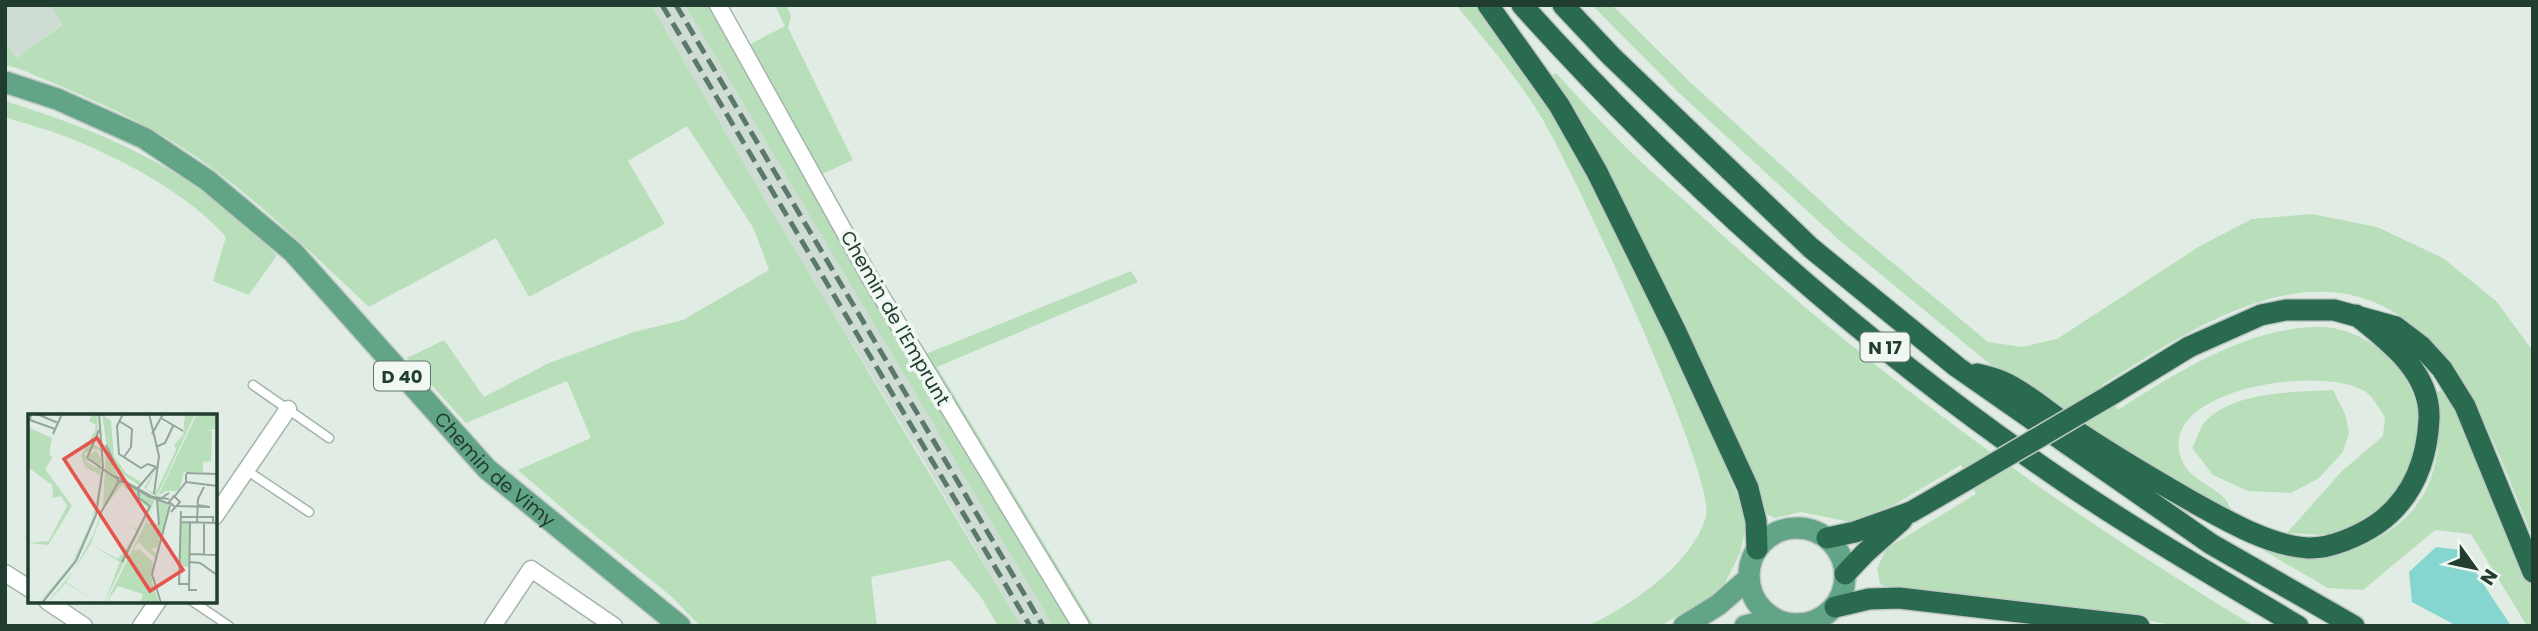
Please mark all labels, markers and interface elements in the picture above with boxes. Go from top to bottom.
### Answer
street label: Chemin de l'Emprunt [834,226,956,411]
road number: N 17 [1860,332,1910,362]
road number: D 40 [374,362,430,390]
street label: Chemin de Vimy [428,406,562,533]
inset map [28,414,217,603]
north arrow [2440,533,2510,603]
text: N [2474,564,2504,590]

